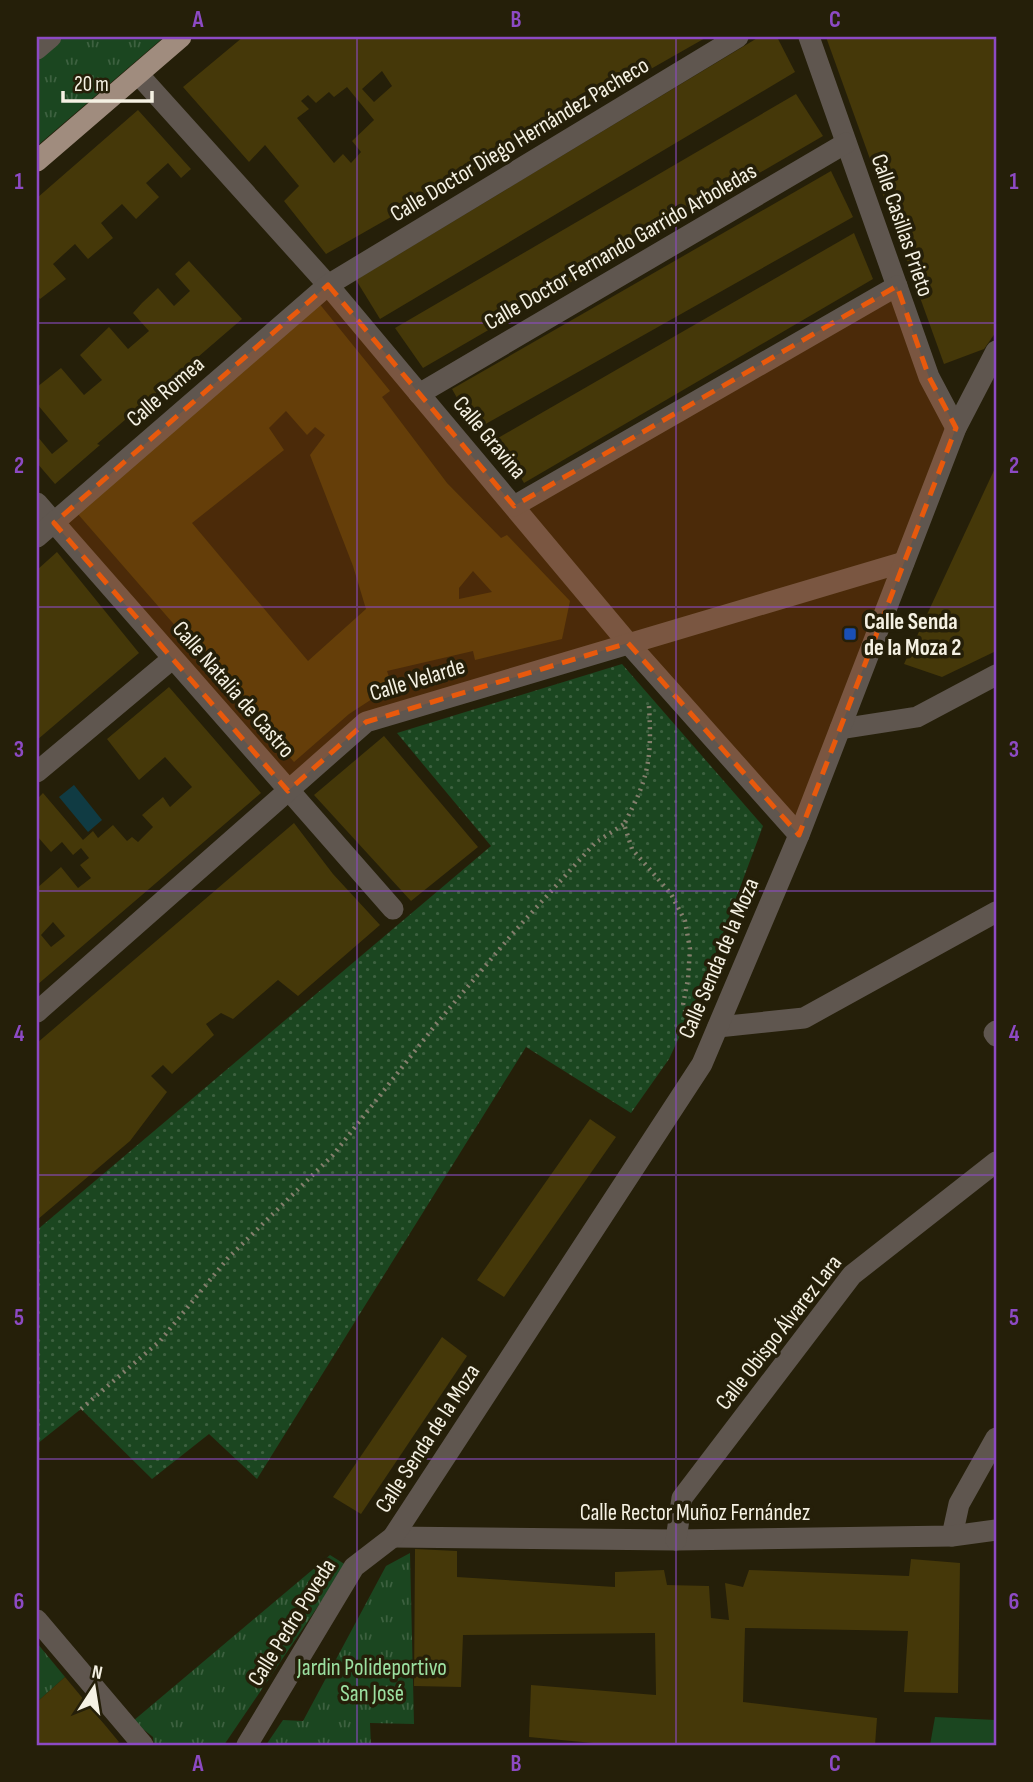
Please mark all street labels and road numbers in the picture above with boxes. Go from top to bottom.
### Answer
street label: Calle Doctor Diego Hernández Pacheco [385,51,654,228]
street label: Calle Casillas Prieto [865,150,939,300]
street label: Calle Doctor Fernando Garrido Arboledas [479,157,762,336]
street label: Calle Romea [121,350,210,433]
street label: Calle Gravina [447,391,532,485]
street label: Calle Natalia de Castro [166,616,300,764]
street label: Calle Velarde [366,652,468,708]
street label: Calle Senda de la Moza [673,874,765,1043]
street label: Calle Obispo Álvarez Lara [710,1250,848,1416]
street label: Calle Senda de la Moza [369,1359,486,1518]
street label: Calle Rector Muñoz Fernández [580,1499,810,1527]
street label: Calle Pedro Poveda [242,1554,342,1691]

